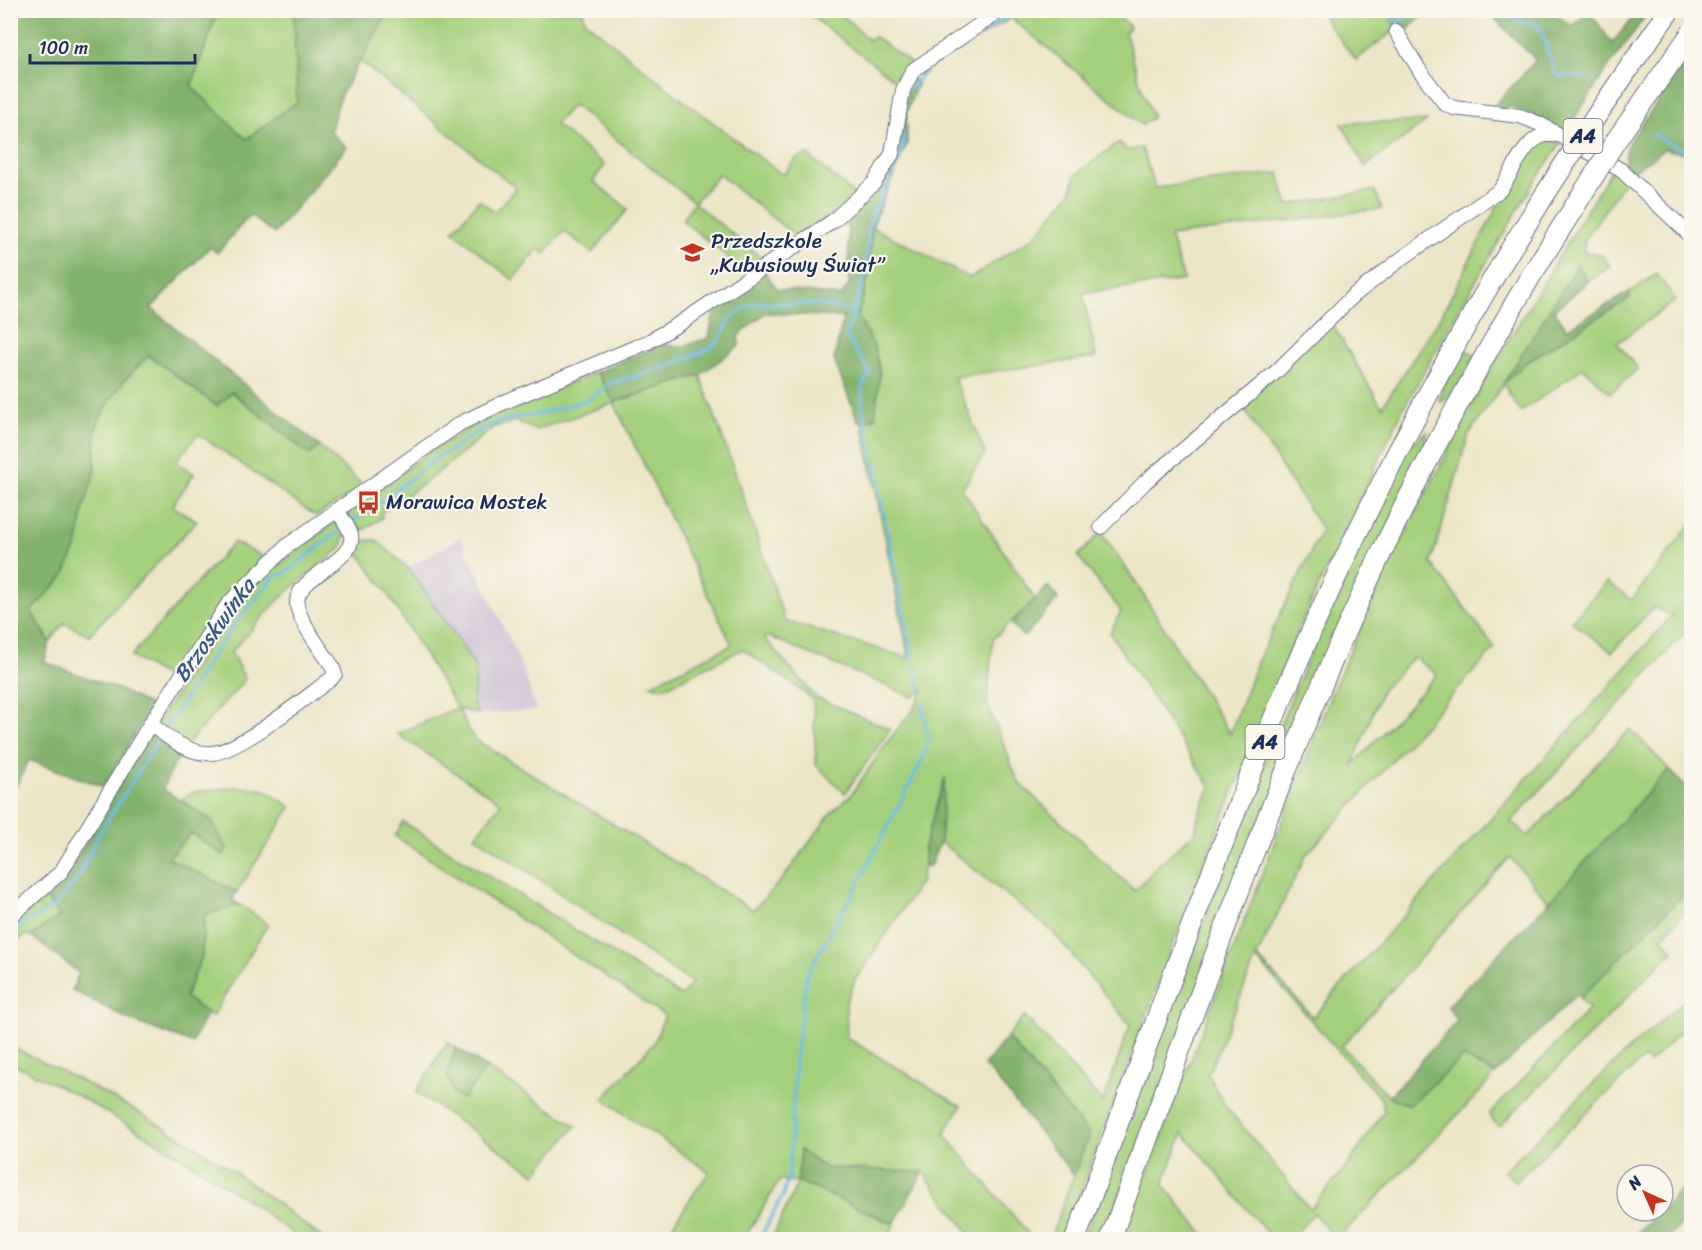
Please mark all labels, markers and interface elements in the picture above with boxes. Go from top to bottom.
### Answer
scale bar [30,27,195,65]
text: 100 m [39,32,88,64]
road number: A4 [1564,119,1602,153]
place label: Przedszkole „Kubusiowy Świat” [710,222,887,284]
school or university icon: Przedszkole „Kubusiowy Świat” [680,240,706,266]
place label: Morawica Mostek [386,483,548,521]
bus stop icon: Morawica Mostek [355,489,381,515]
water label: Brzoskwinka [163,568,267,690]
road number: A4 [1246,725,1284,759]
north arrow [1615,1163,1675,1223]
text: N [1620,1168,1650,1198]

